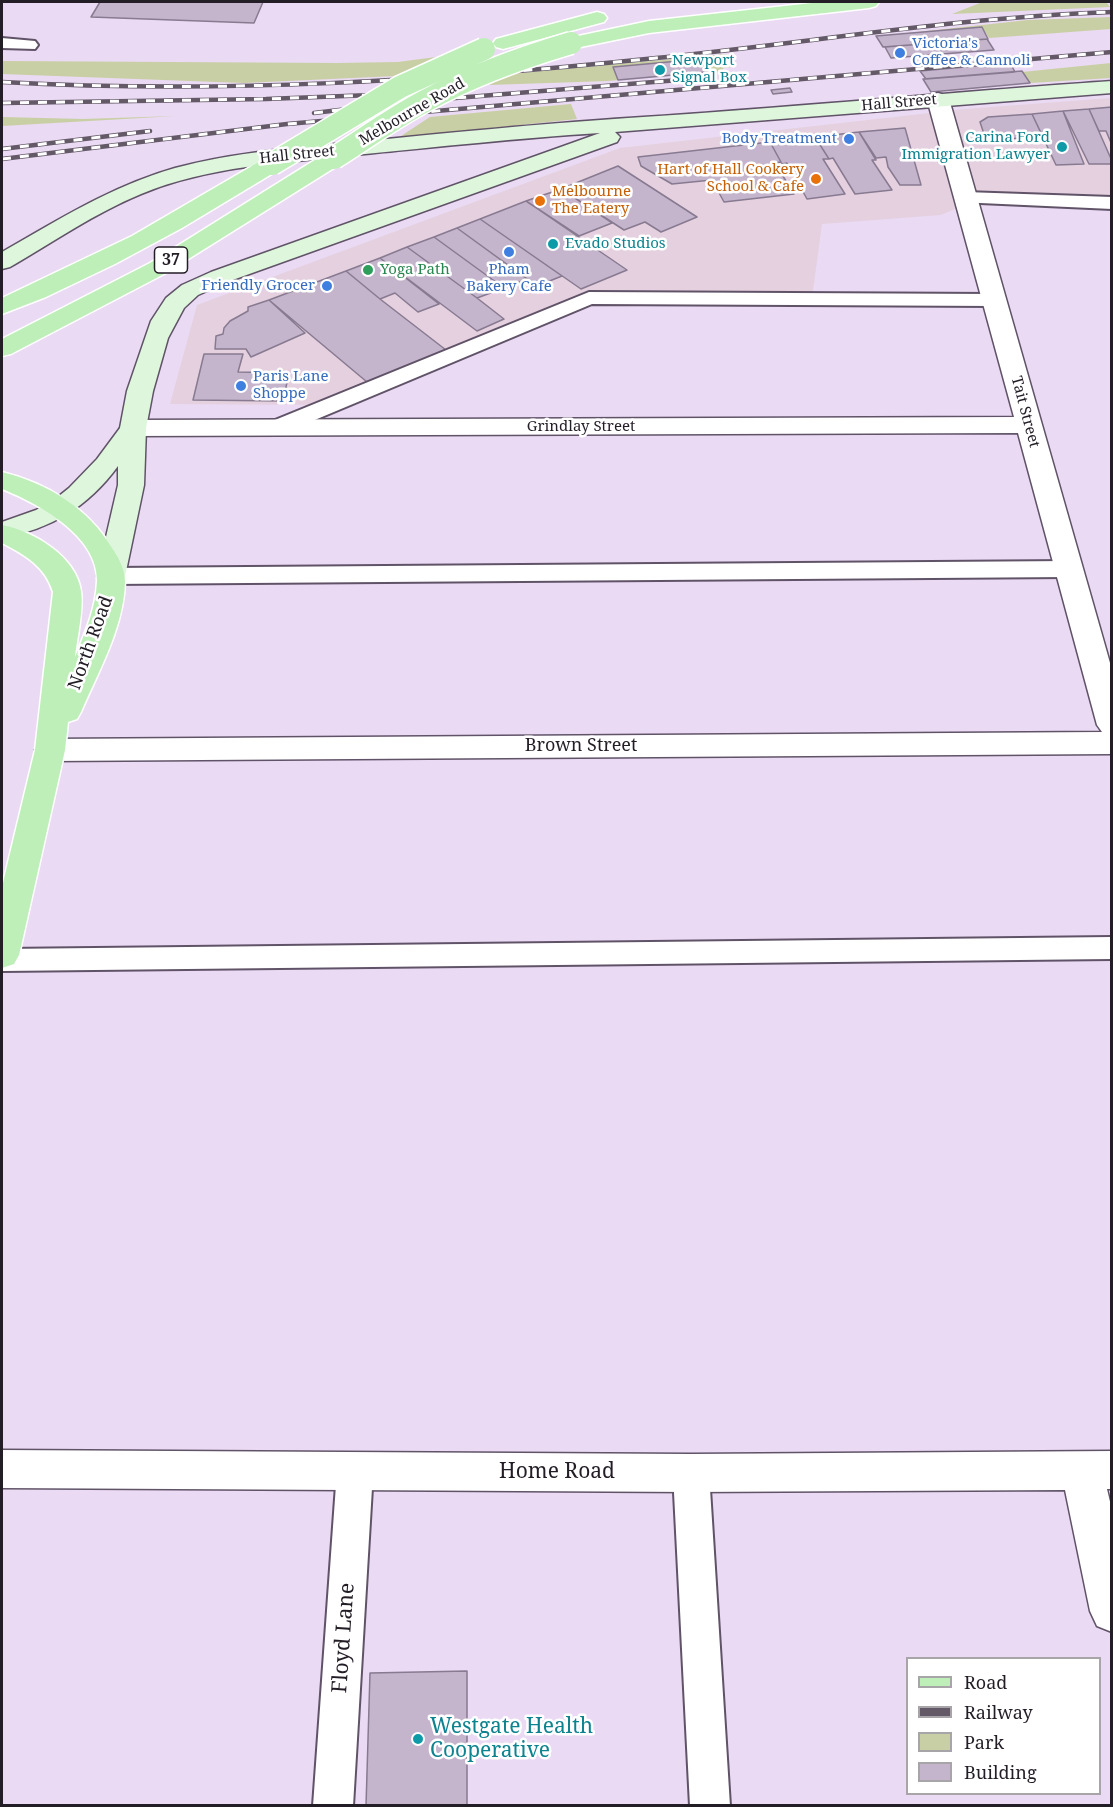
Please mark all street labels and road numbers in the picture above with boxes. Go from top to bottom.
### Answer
street label: Melbourne Road [356,74,468,150]
street label: Hall Street [861,91,937,115]
street label: Hall Street [259,142,335,168]
road number: 37 [154,247,188,273]
street label: Tait Street [1007,374,1043,450]
street label: Grindlay Street [527,418,635,436]
street label: North Road [64,593,118,693]
street label: Brown Street [525,735,637,757]
street label: Home Road [499,1459,615,1485]
street label: Floyd Lane [328,1582,360,1694]

